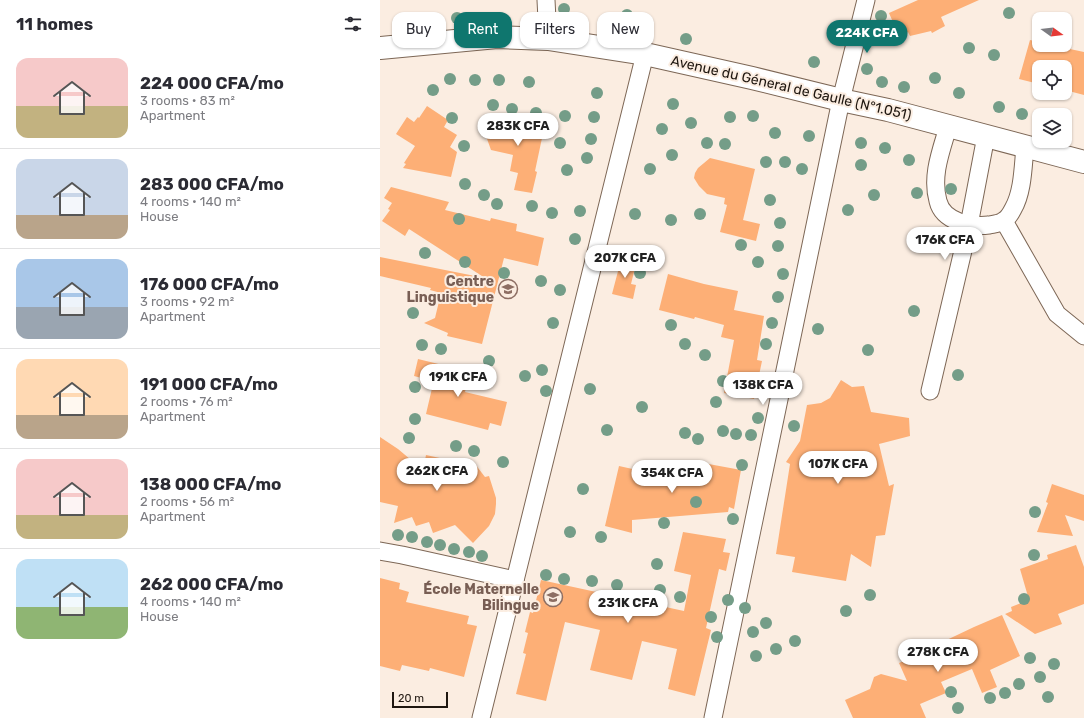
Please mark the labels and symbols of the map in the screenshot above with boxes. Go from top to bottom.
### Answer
north arrow [1032,12,1072,52]
pin: 224K CFA [826,20,908,54]
street label: Avenue du Géneral de Gaulle (N°1.051) [669,52,913,124]
pin: 283K CFA [477,113,559,147]
pin: 176K CFA [904,227,986,261]
pin: 207K CFA [584,245,666,279]
place label: Centre Linguistique [406,273,494,306]
school or university icon: Centre Linguistique [497,278,519,300]
pin: 191K CFA [417,364,499,398]
pin: 138K CFA [722,372,804,406]
pin: 107K CFA [797,451,879,485]
pin: 262K CFA [396,458,478,492]
pin: 354K CFA [631,460,713,494]
place label: École Maternelle Bilingue [423,580,539,614]
school or university icon: École Maternelle Bilingue [542,586,564,608]
pin: 231K CFA [587,590,669,624]
pin: 278K CFA [897,639,979,673]
scale bar [392,690,448,709]

